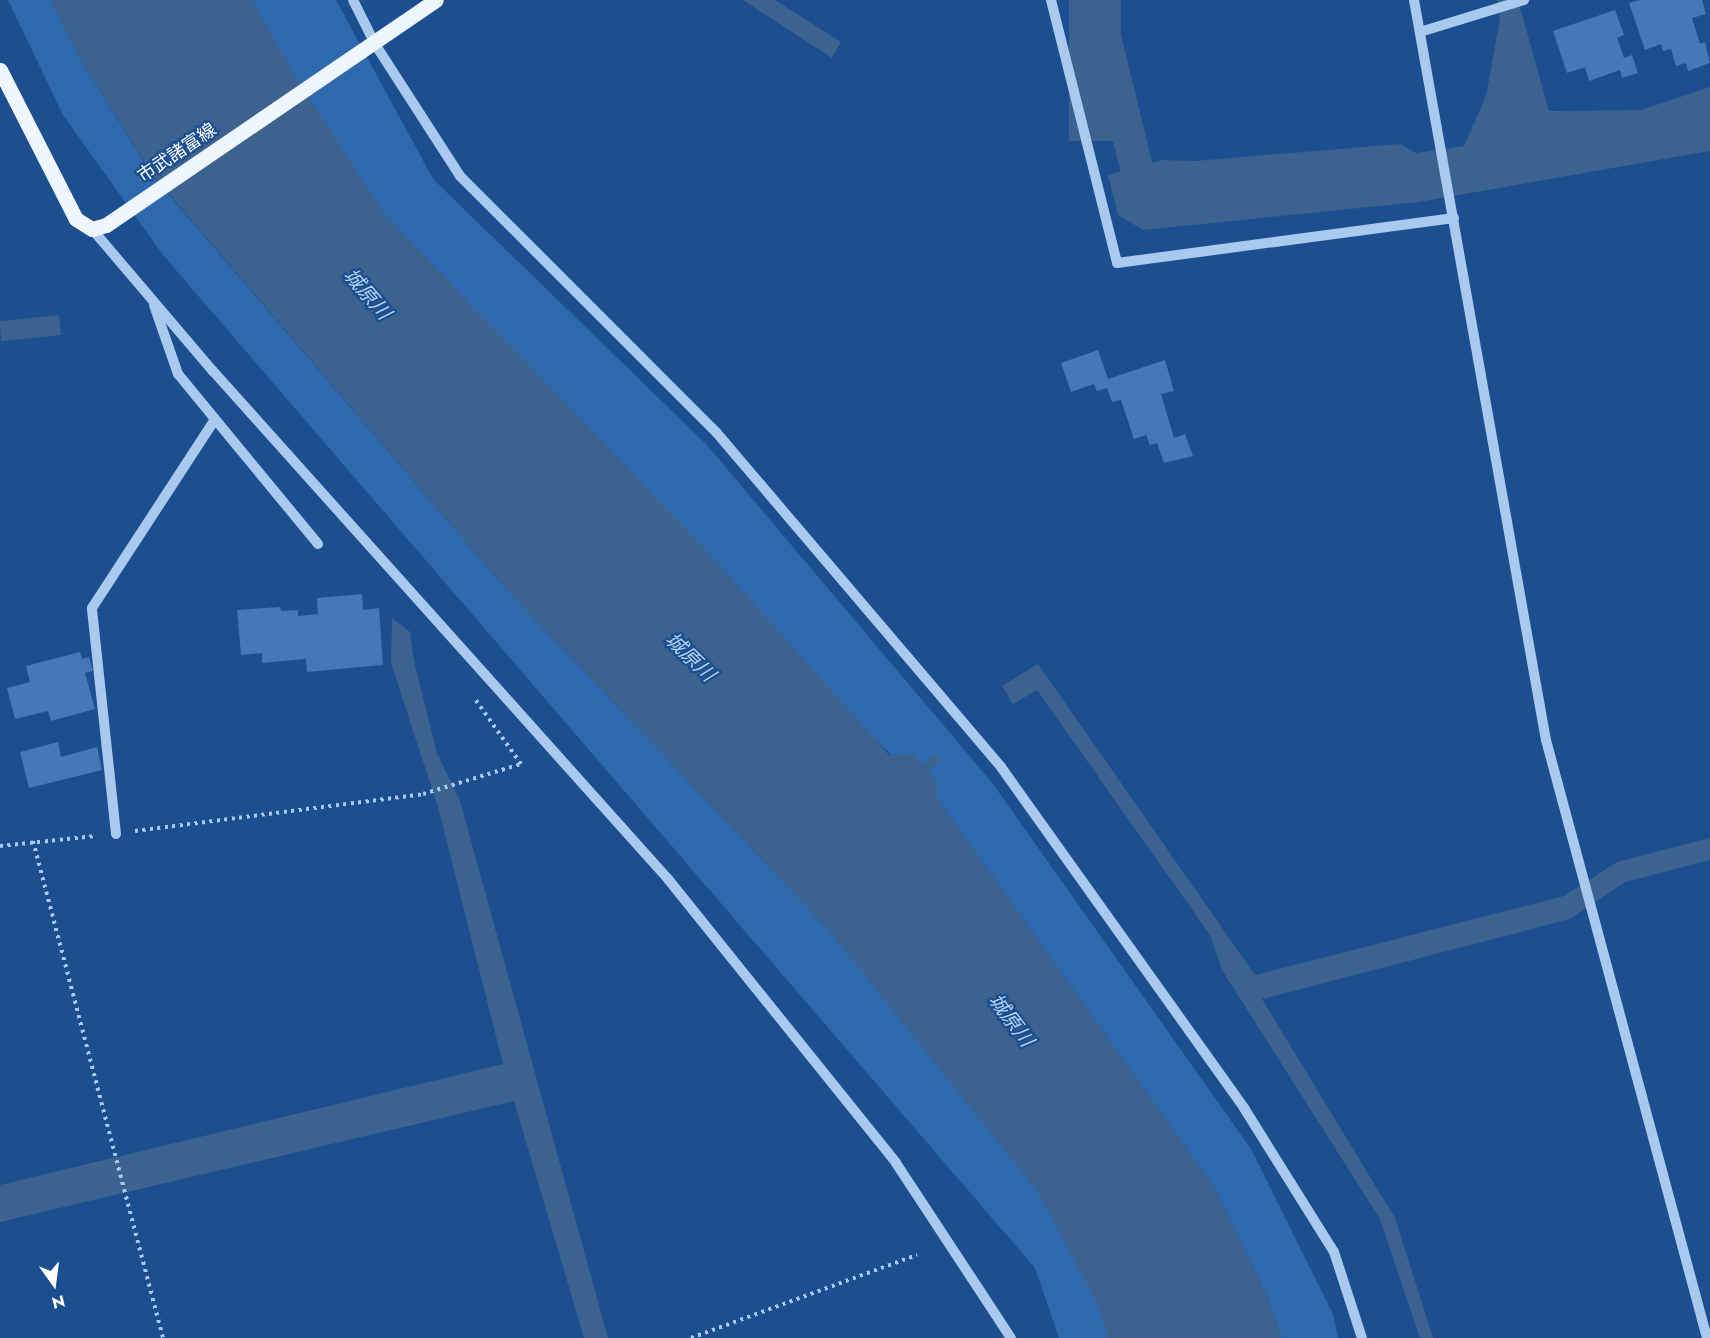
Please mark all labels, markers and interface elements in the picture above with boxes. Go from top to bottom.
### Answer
street label: 市武諸富線 [134,119,220,187]
water label: 城原川 [338,263,396,325]
water label: 城原川 [660,628,720,686]
water label: 城原川 [983,989,1039,1051]
north arrow [24,1254,84,1314]
text: N [50,1289,67,1315]

